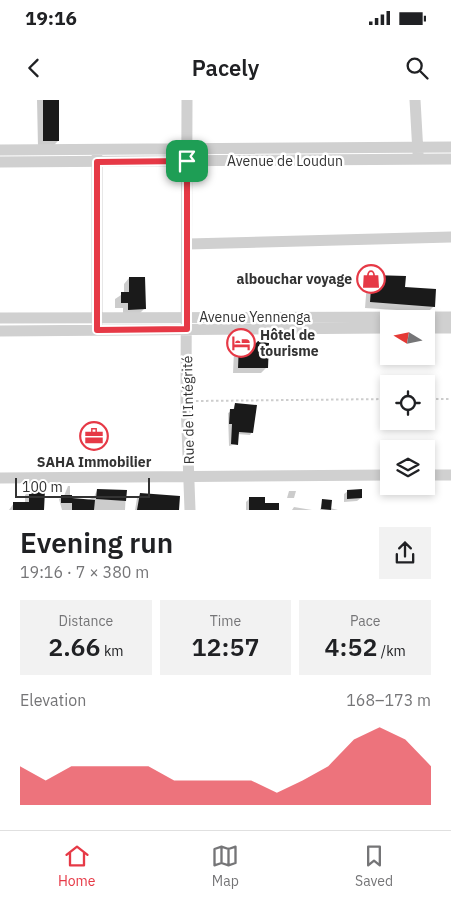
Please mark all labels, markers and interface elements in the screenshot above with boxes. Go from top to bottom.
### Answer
text: 19:16 [25,6,77,30]
text: Pacely [192,53,259,82]
icon: back [20,54,48,82]
icon: search [403,54,431,82]
pin [166,140,208,182]
icon: arrive [173,147,201,175]
street label: Avenue de Loudun [227,152,343,170]
shop icon: albouchar voyage [356,264,386,294]
place label: albouchar voyage [237,270,352,288]
street label: Avenue Yennenga [199,308,311,326]
north arrow [380,310,435,365]
map controls [380,310,435,495]
place label: Hôtel de tourisme [260,326,319,360]
hotel icon: Hôtel de tourisme [226,328,256,358]
street label: Rue de l'Intégrité [178,355,198,465]
button: locate [380,375,435,430]
office icon: SAHA Immobilier [79,421,109,451]
button: layers [380,440,435,495]
place label: SAHA Immobilier [37,453,152,471]
scale bar [15,475,150,498]
text: 100 m [22,478,63,496]
text: Evening run [20,524,173,561]
button: share [379,527,431,579]
text: 19:16 · 7 × 380 m [20,562,149,582]
text: Distance [59,612,113,630]
text: Time [210,612,241,630]
text: Pace [350,612,380,630]
text: 2.66 [48,630,101,663]
text: 12:57 [192,630,259,663]
text: 4:52 [325,630,378,663]
text: km [101,642,124,660]
text: /km [378,642,406,660]
text: Elevation [20,690,86,710]
text: 168–173 m [346,690,431,710]
tab: Home [58,842,96,890]
tab: Map [211,842,239,890]
tab: Saved [355,842,393,890]

